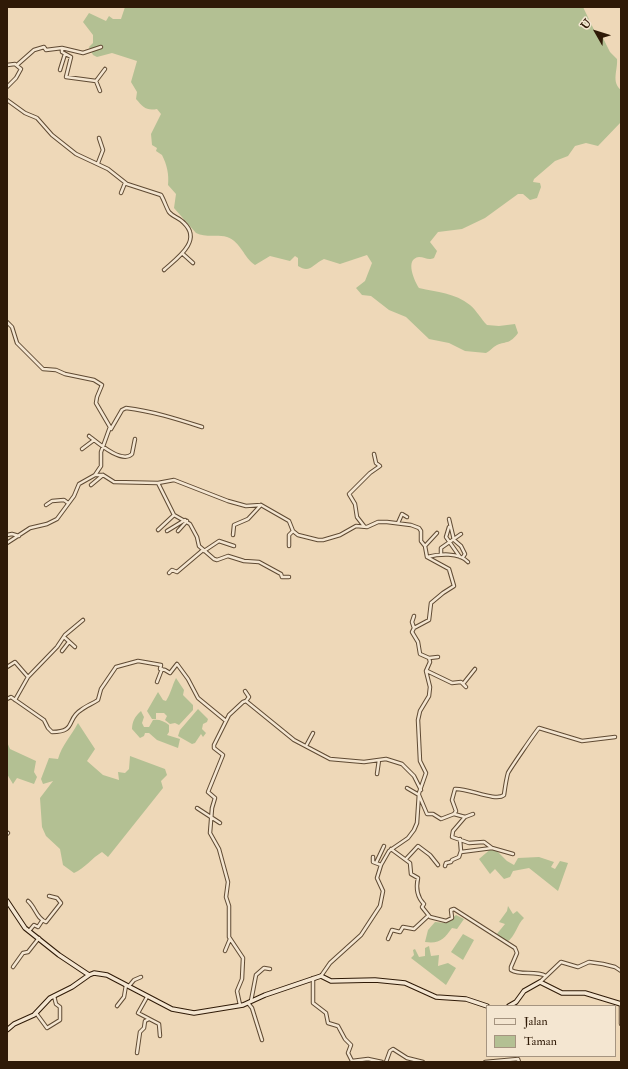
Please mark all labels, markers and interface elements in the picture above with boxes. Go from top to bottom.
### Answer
north arrow [576,12,616,52]
text: U [578,16,594,32]
legend [486,1005,616,1057]
text: Jalan [524,1014,548,1029]
text: Taman [524,1034,557,1049]

